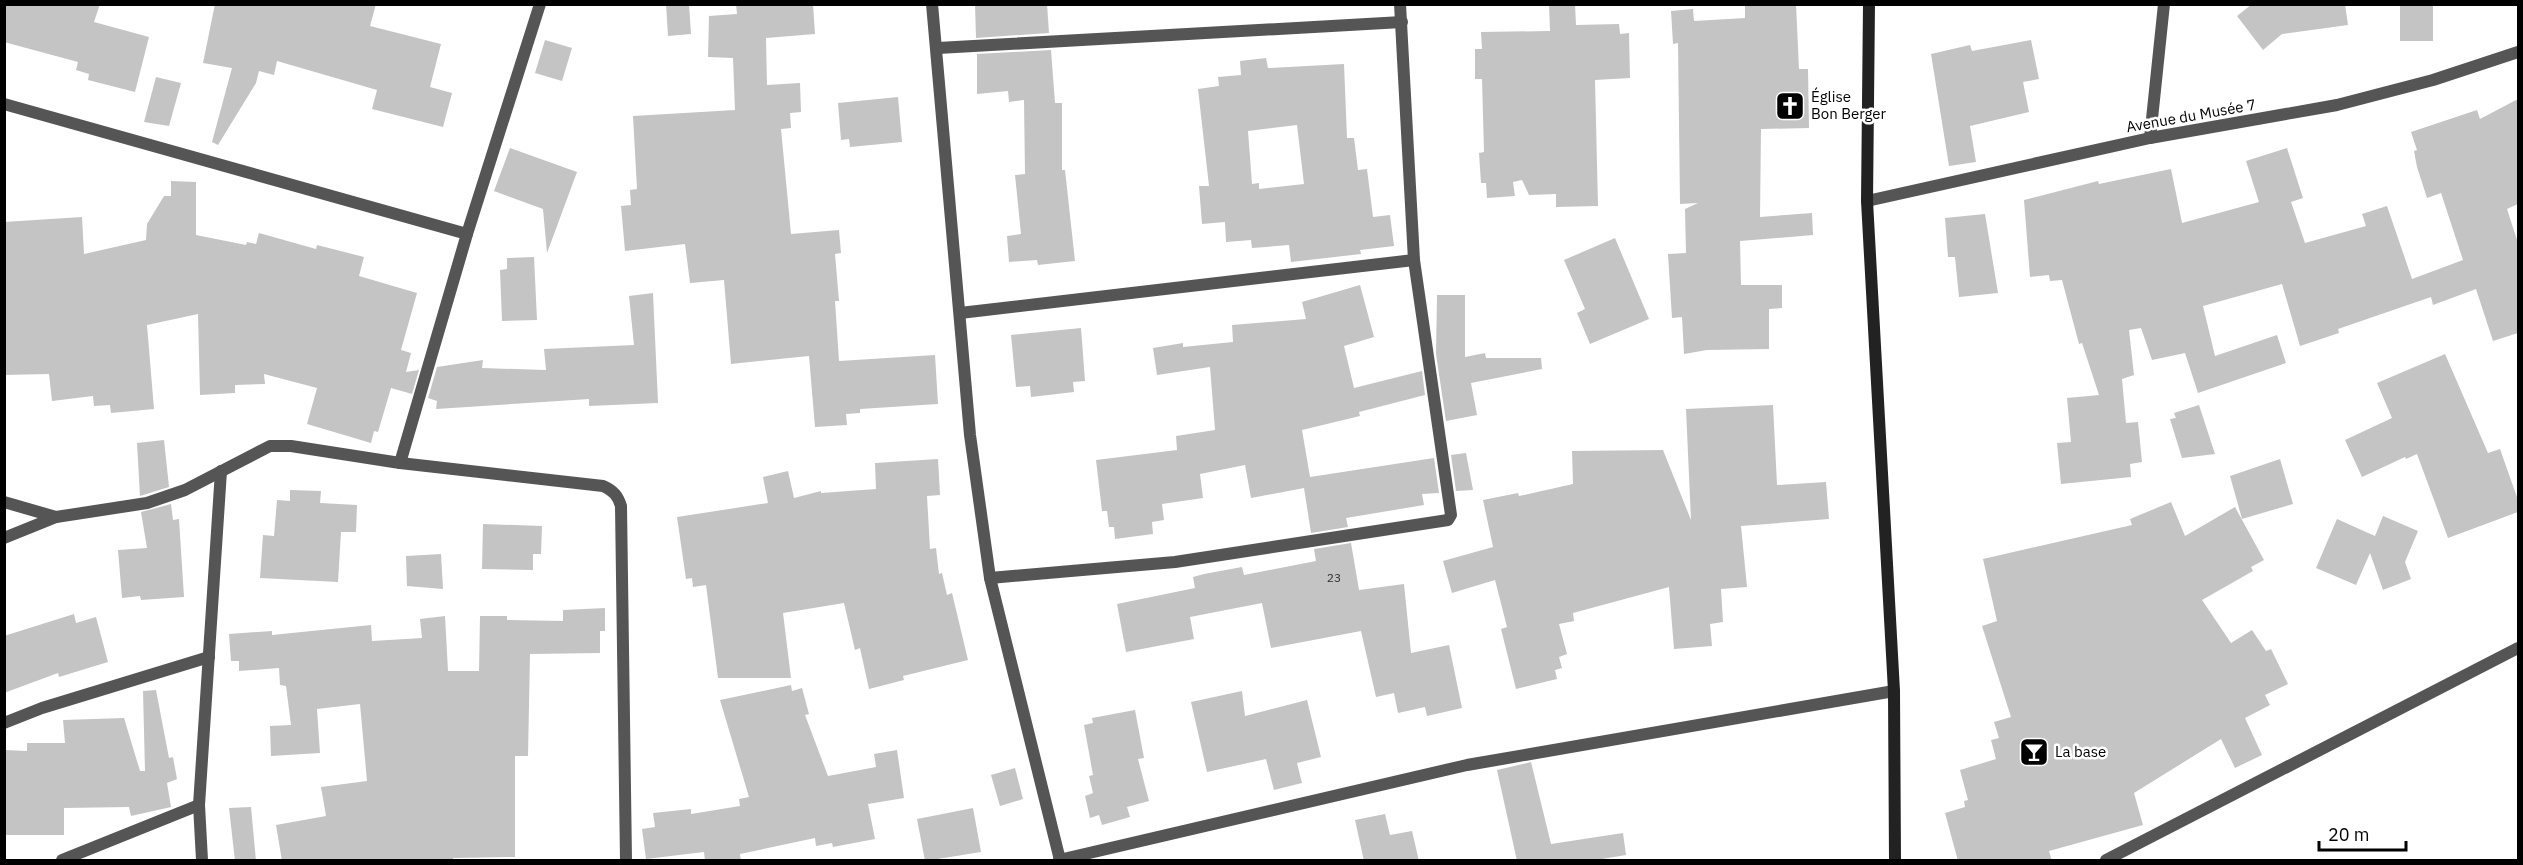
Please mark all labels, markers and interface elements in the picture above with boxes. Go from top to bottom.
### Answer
place label: Église Bon Berger [1811,87,1887,123]
church icon: Église Bon Berger [1774,90,1806,122]
street label: Avenue du Musée 7 [2125,95,2257,136]
house number: 23 [1327,570,1341,585]
bar icon: La base [2018,736,2050,768]
place label: La base [2055,742,2106,761]
scale bar [2319,814,2406,852]
text: 20 m [2328,823,2370,846]

